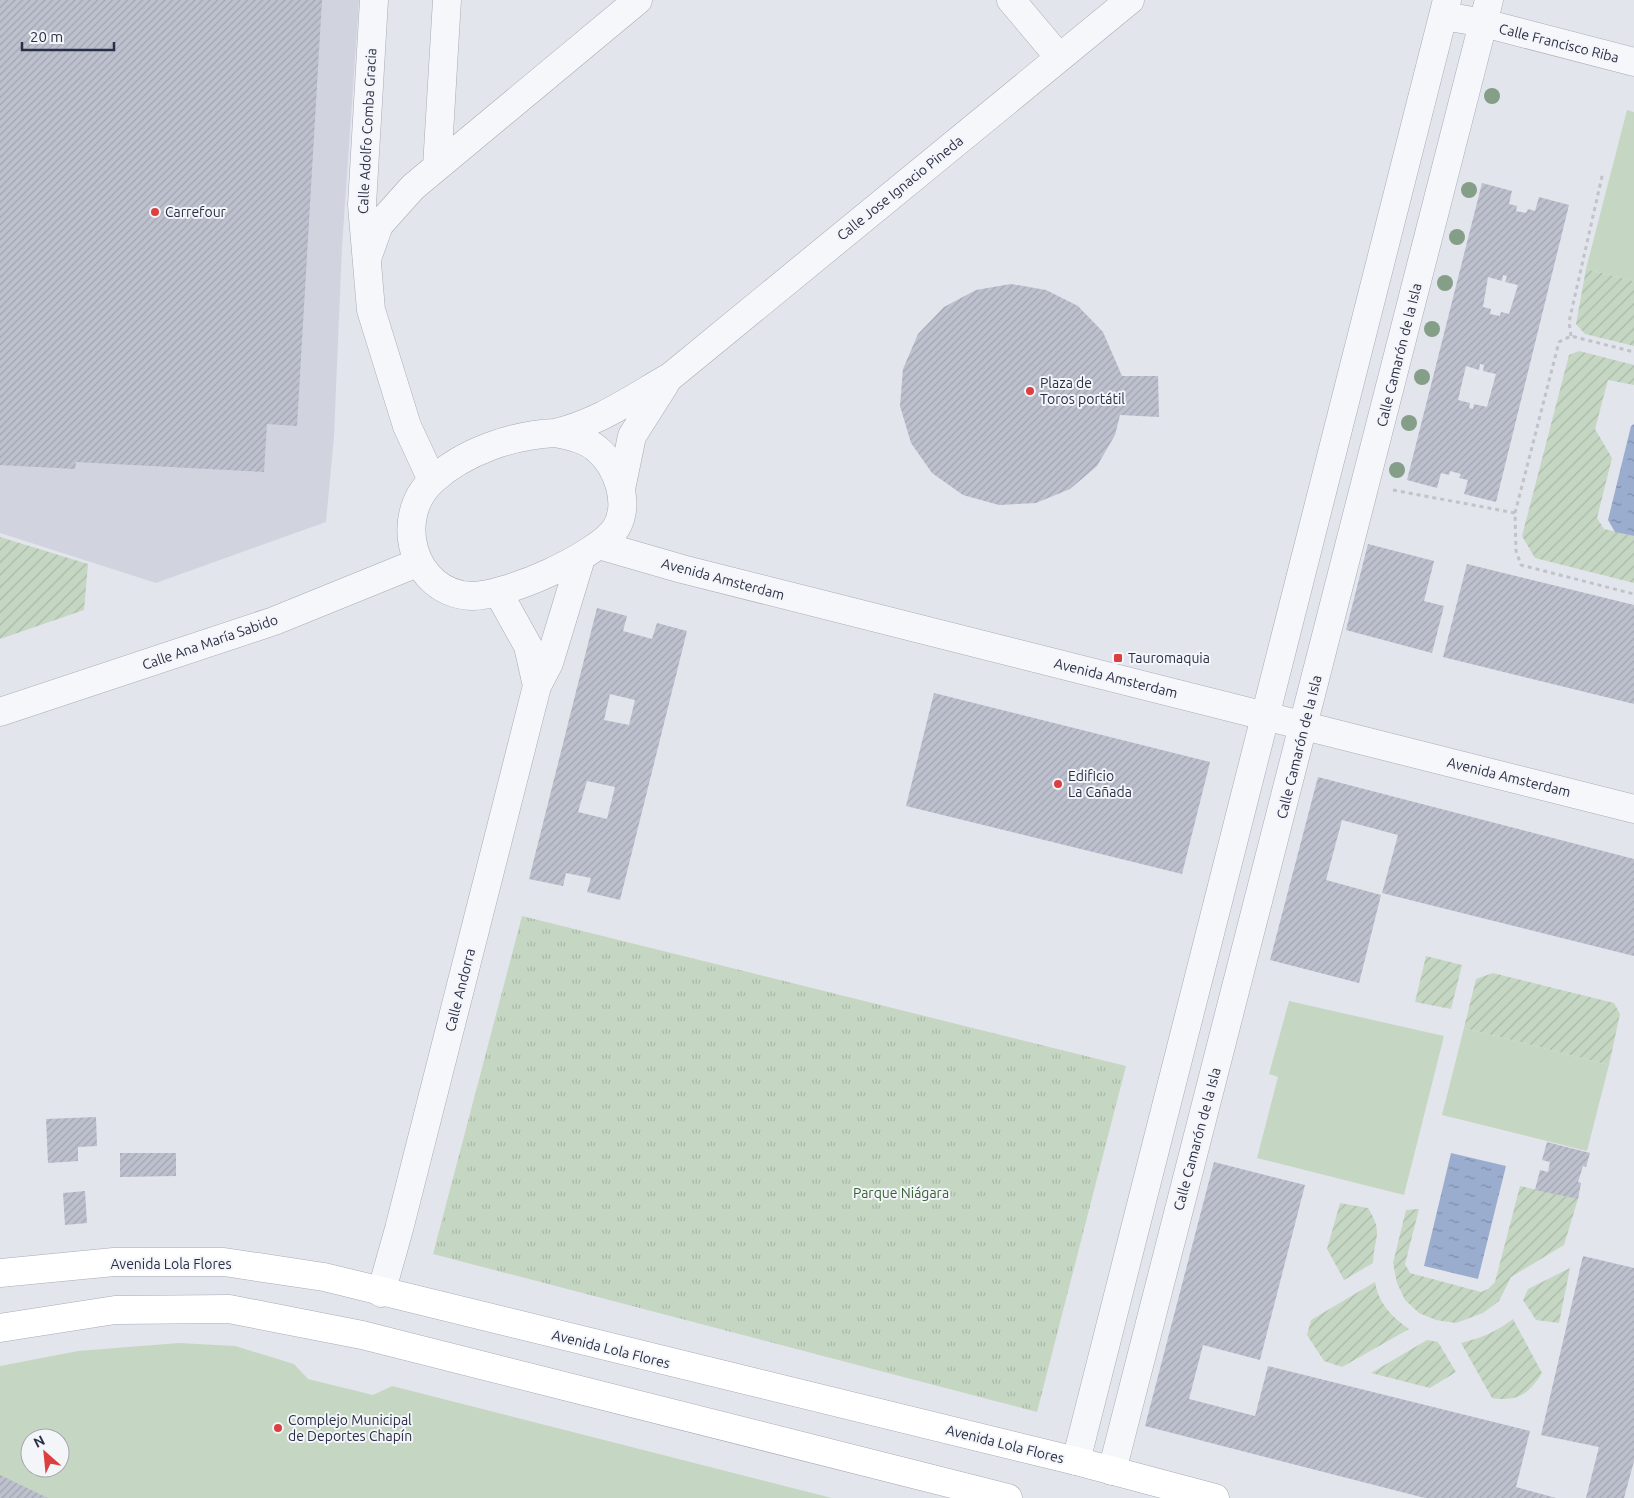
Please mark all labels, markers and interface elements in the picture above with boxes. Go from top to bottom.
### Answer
scale bar [22,20,115,52]
street label: Calle Francisco Riba [1497,20,1621,66]
text: 20 m [30,28,63,45]
street label: Calle Adolfo Comba Gracia [355,48,379,214]
street label: Calle Jose Ignacio Pineda [834,132,966,244]
place label: Carrefour [165,204,227,220]
marker: Carrefour [149,206,161,218]
street label: Calle Camarón de la Isla [1373,281,1425,429]
place label: Plaza de Toros portátil [1040,375,1125,407]
marker: Plaza de Toros portátil [1024,385,1036,397]
street label: Avenida Amsterdam [660,555,786,603]
street label: Calle Ana María Sabido [140,611,280,673]
place label: Tauromaquia [1128,650,1210,666]
marker: Tauromaquia [1112,652,1124,664]
street label: Avenida Amsterdam [1053,655,1179,701]
street label: Calle Camarón de la Isla [1273,673,1325,821]
street label: Avenida Amsterdam [1446,754,1572,800]
place label: Edificio La Cañada [1068,768,1132,800]
marker: Edificio La Cañada [1052,778,1064,790]
street label: Calle Andorra [442,947,478,1033]
street label: Calle Camarón de la Isla [1170,1066,1224,1212]
park label: Parque Niágara [853,1185,949,1201]
street label: Avenida Lola Flores [110,1256,232,1272]
street label: Avenida Lola Flores [550,1327,672,1371]
place label: Complejo Municipal de Deportes Chapín [288,1412,412,1444]
marker: Complejo Municipal de Deportes Chapín [272,1422,284,1434]
street label: Avenida Lola Flores [944,1422,1066,1466]
north arrow [20,1428,70,1478]
text: N [31,1432,47,1451]

